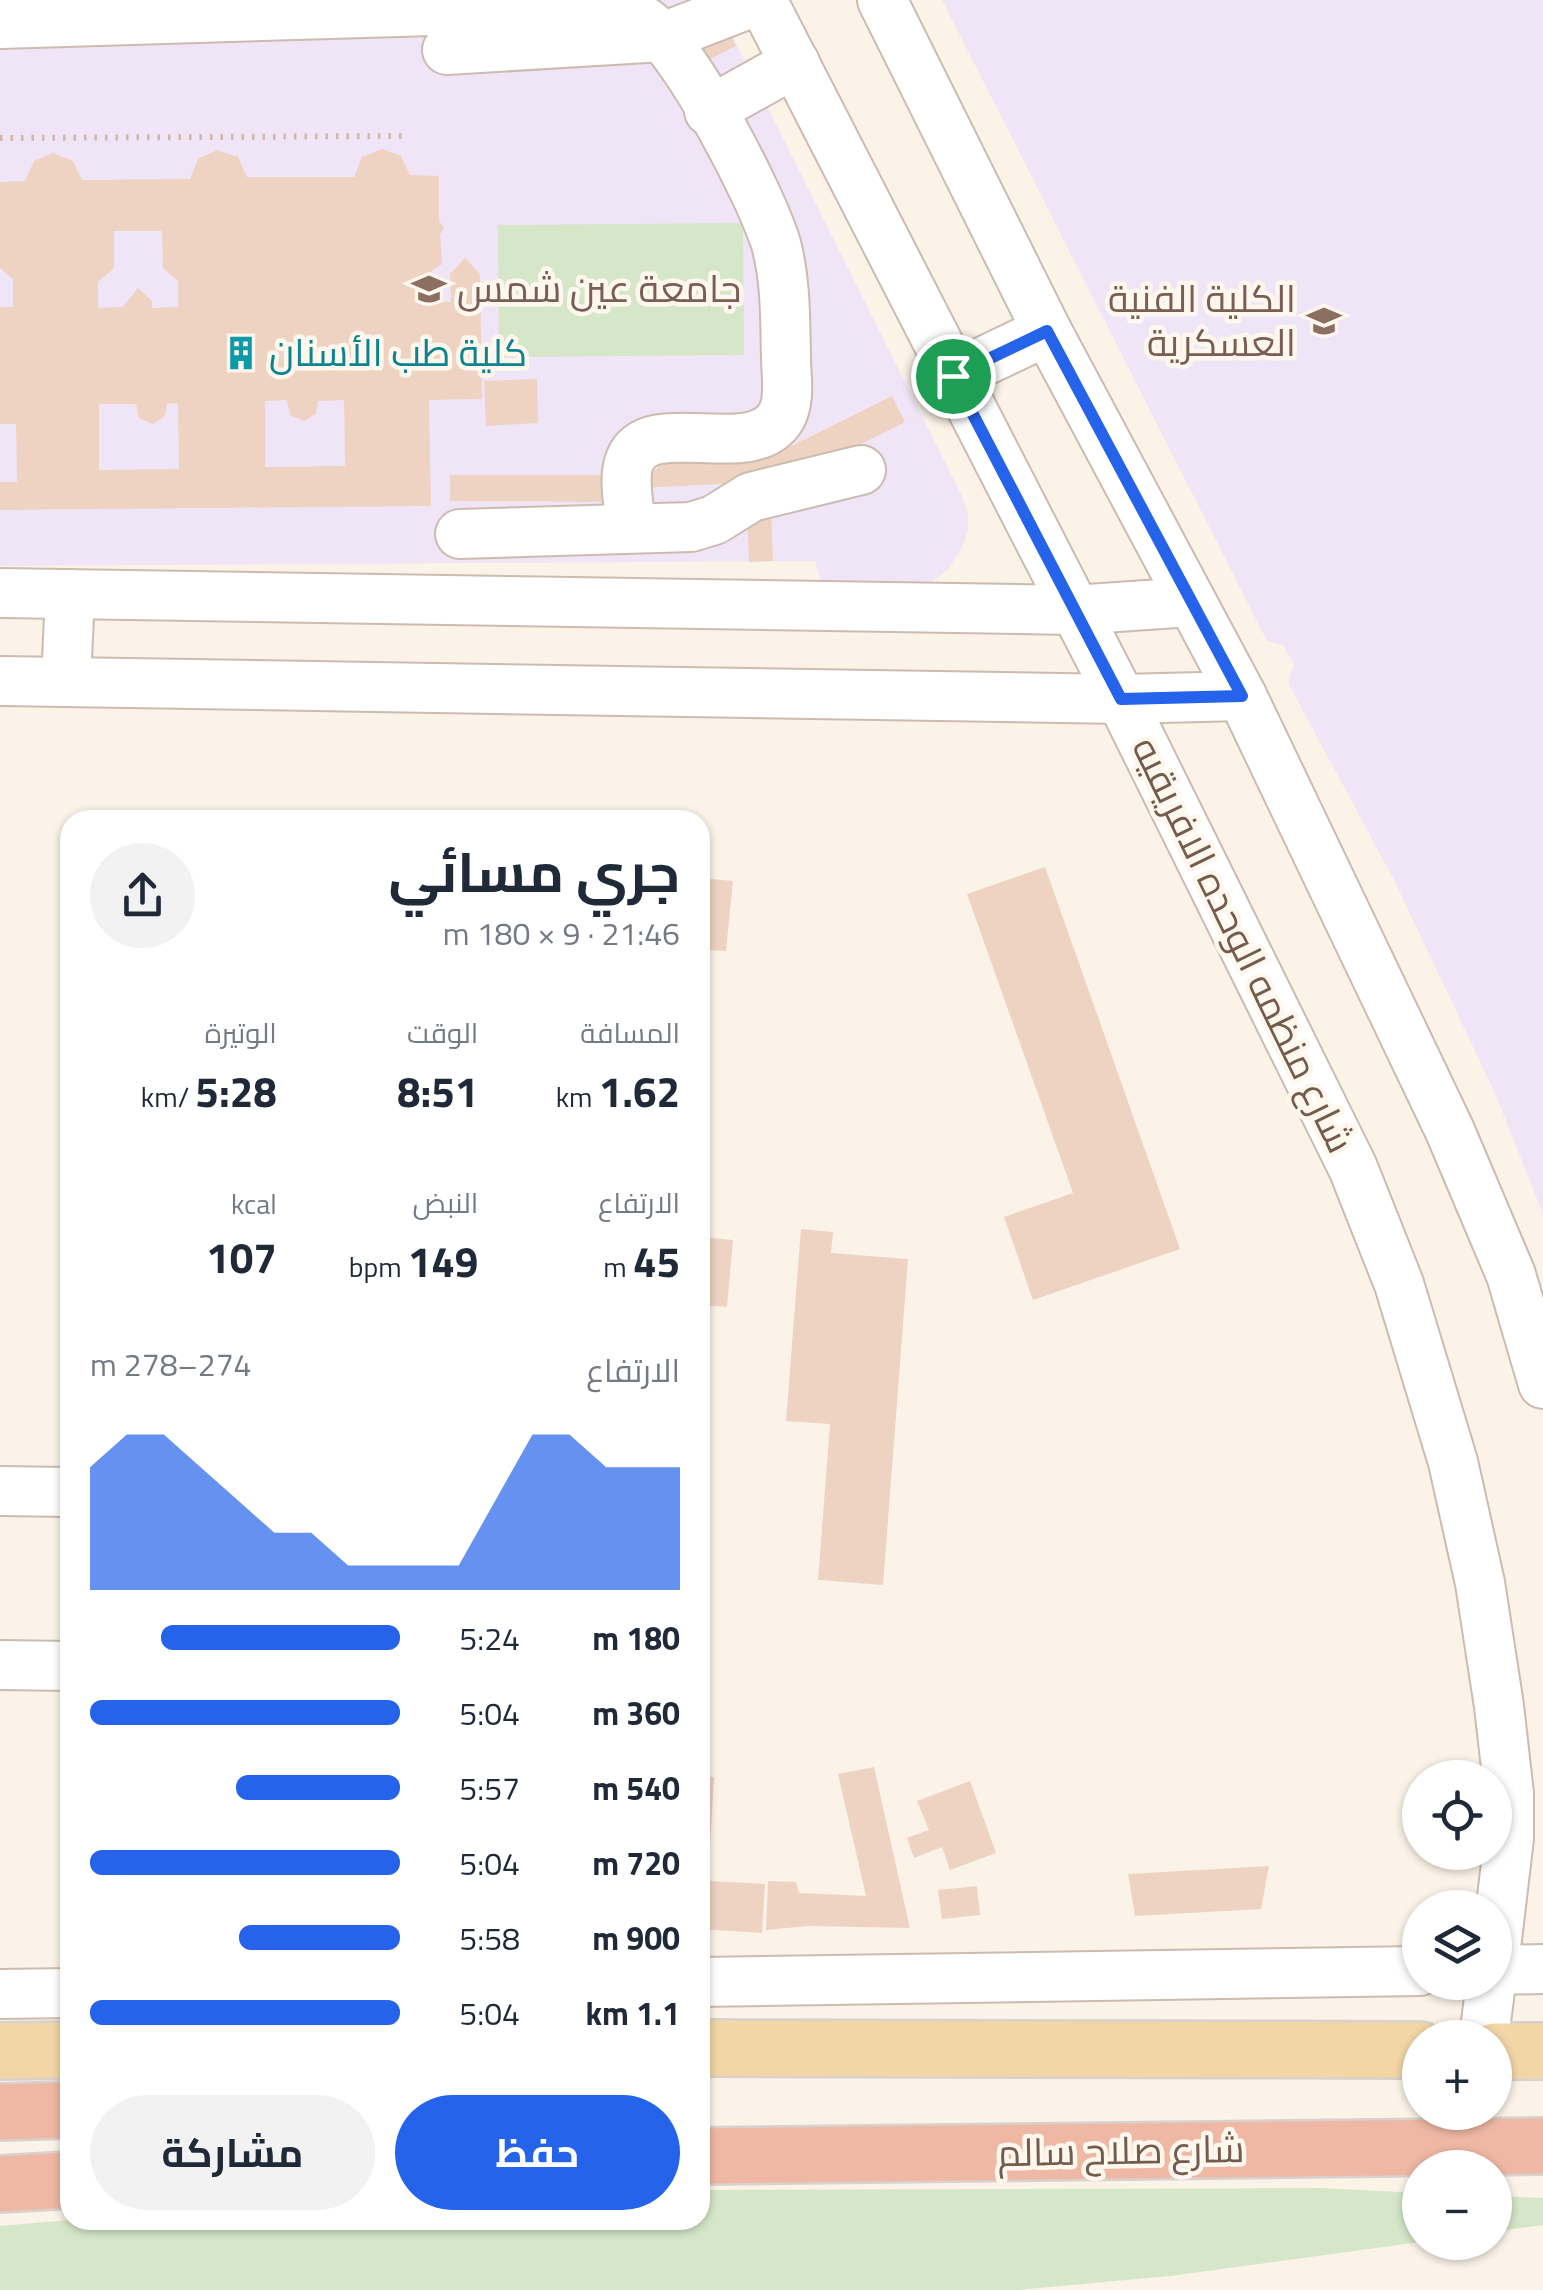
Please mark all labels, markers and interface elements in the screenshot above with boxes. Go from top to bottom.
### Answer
place label: جامعة عين شمس [457,259,741,317]
place label: الكلية الفنية العسكرية [1108,269,1296,371]
school or university icon: جامعة عين شمس [410,270,448,308]
school or university icon: الكلية الفنية العسكرية [1305,302,1343,340]
place label: كلية طب الأسنان [269,323,527,381]
building icon: كلية طب الأسنان [222,334,260,372]
pin [911,334,996,419]
icon: arrive [926,349,981,404]
street label: شارع منظمه الوحده الافريقيه [1118,727,1370,1162]
text: جري مسائي [389,830,680,913]
button: share [90,843,195,948]
text: 21:46 · 9 × 180 m [443,909,680,957]
text: الوتيرة [205,1011,277,1054]
text: الوقت [407,1011,478,1054]
text: المسافة [580,1011,680,1054]
text: 5:28 [195,1059,277,1123]
text: 8:51 [397,1059,478,1123]
text: 1.62 [599,1059,680,1123]
text: /km [141,1075,195,1118]
text: km [556,1075,599,1118]
text: النبض [412,1181,478,1224]
text: الارتفاع [598,1181,680,1224]
text: kcal [231,1182,277,1225]
text: 107 [206,1225,277,1289]
text: 149 [408,1229,478,1293]
text: 45 [633,1229,680,1293]
text: bpm [349,1245,408,1288]
text: m [603,1245,633,1288]
text: 274–278 m [90,1340,252,1388]
text: الارتفاع [586,1346,680,1394]
text: 5:24 [459,1614,520,1662]
text: 180 m [592,1614,680,1662]
text: 5:04 [459,1689,520,1737]
text: 360 m [592,1689,680,1737]
map controls [1402,1760,1512,2260]
button: locate [1402,1760,1512,1870]
text: 5:57 [459,1764,520,1812]
text: 540 m [592,1764,680,1812]
text: 5:04 [459,1839,520,1887]
text: 720 m [592,1839,680,1887]
button: layers [1402,1890,1512,2000]
text: 5:58 [459,1914,520,1962]
text: 900 m [592,1914,680,1962]
text: 5:04 [459,1989,520,2037]
text: 1.1 km [586,1989,680,2037]
button: + [1402,2020,1512,2130]
button: مشاركة [90,2095,375,2210]
button: حفظ [395,2095,680,2210]
street label: شارع صلاح سالم [997,2119,1245,2181]
button: − [1402,2150,1512,2260]

